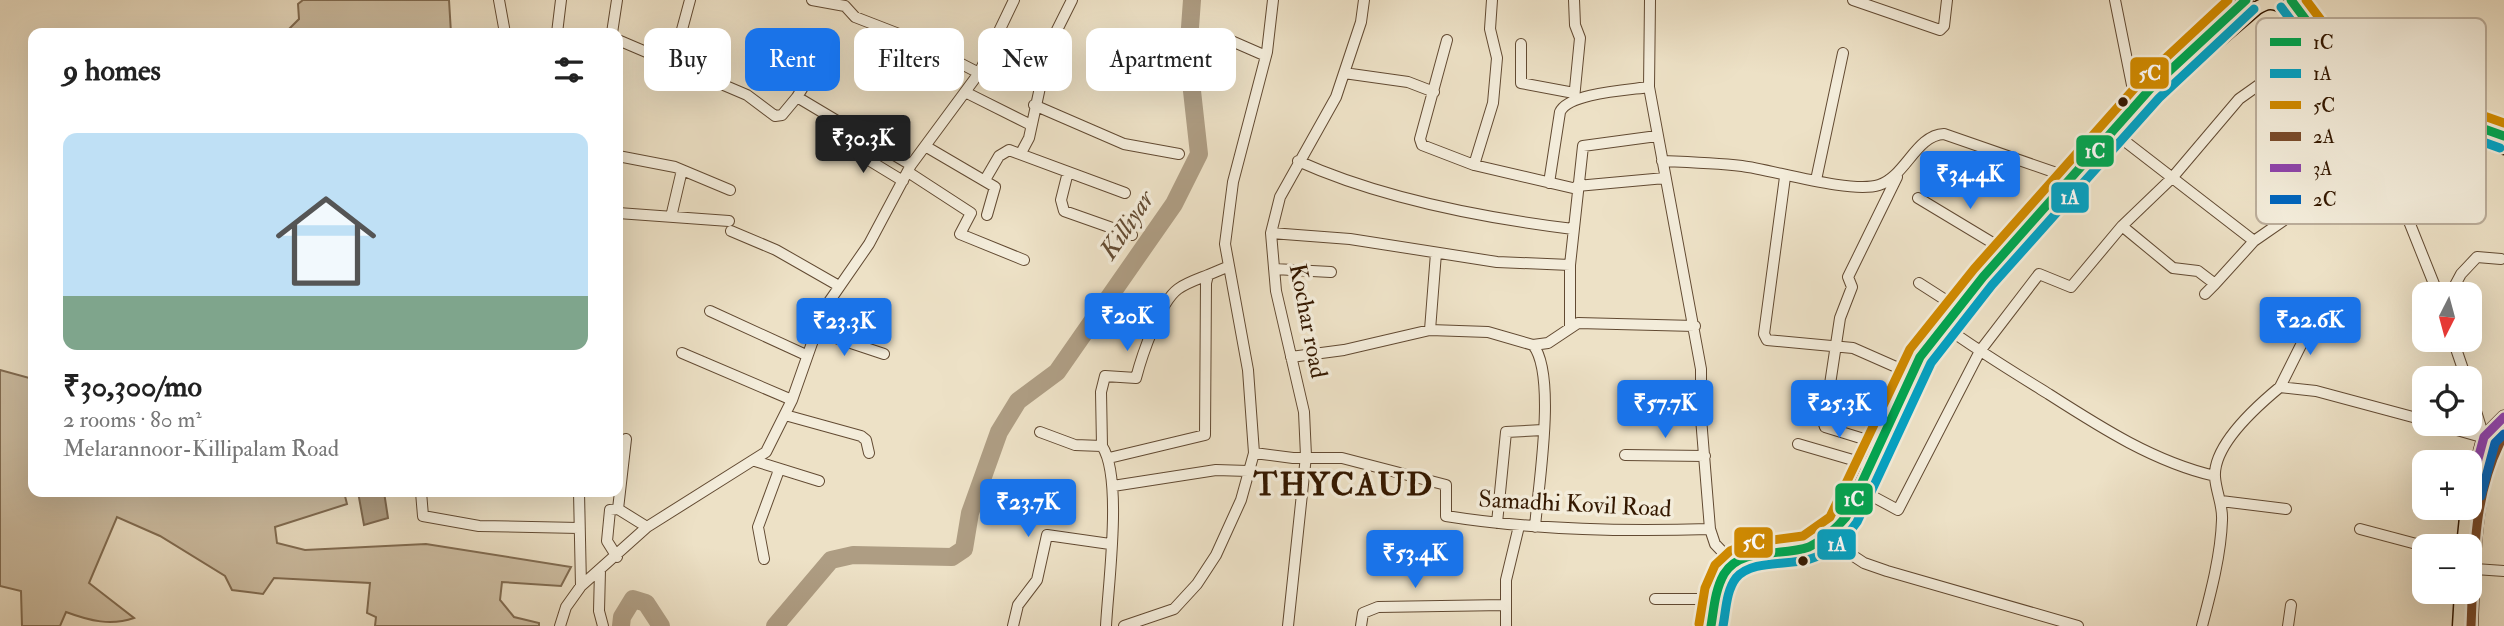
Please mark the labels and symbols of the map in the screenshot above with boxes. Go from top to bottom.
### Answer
legend [2256,18,2486,224]
text: 1C [2313,31,2334,55]
line badge: 5C [2129,56,2170,90]
text: 5C [2139,62,2161,86]
text: 1A [2313,62,2332,86]
text: 5C [2313,94,2335,118]
unlabelled marker [2116,95,2130,109]
pin: ₹30.3K [806,116,920,175]
text: 2A [2313,125,2335,149]
line badge: 1C [2075,134,2115,168]
text: 1C [2085,140,2105,164]
pin: ₹34.4K [1913,152,2027,211]
text: 3A [2313,157,2332,181]
line badge: 1A [2050,181,2090,214]
water label: Killiyar [1091,184,1162,267]
text: 1A [2061,186,2080,210]
text: 2C [2313,188,2337,212]
street label: Kochar road [1282,261,1334,381]
north arrow [2412,282,2482,352]
pin: ₹20K [1086,294,1168,353]
pin: ₹23.3K [787,298,901,358]
pin: ₹22.6K [2253,298,2367,357]
pin: ₹57.7K [1608,380,1722,440]
pin: ₹25.3K [1782,380,1896,440]
district label: THYCAUD [1253,465,1434,505]
pin: ₹23.7K [971,480,1085,539]
line badge: 1C [1834,482,1874,516]
street label: Samadhi Kovil Road [1478,483,1673,525]
text: 1C [1844,488,1864,512]
line badge: 5C [1733,526,1774,559]
line badge: 1A [1816,528,1857,561]
pin: ₹53.4K [1358,530,1472,590]
text: 5C [1743,531,1765,555]
text: 1A [1828,533,1847,557]
unlabelled marker [1796,554,1810,568]

